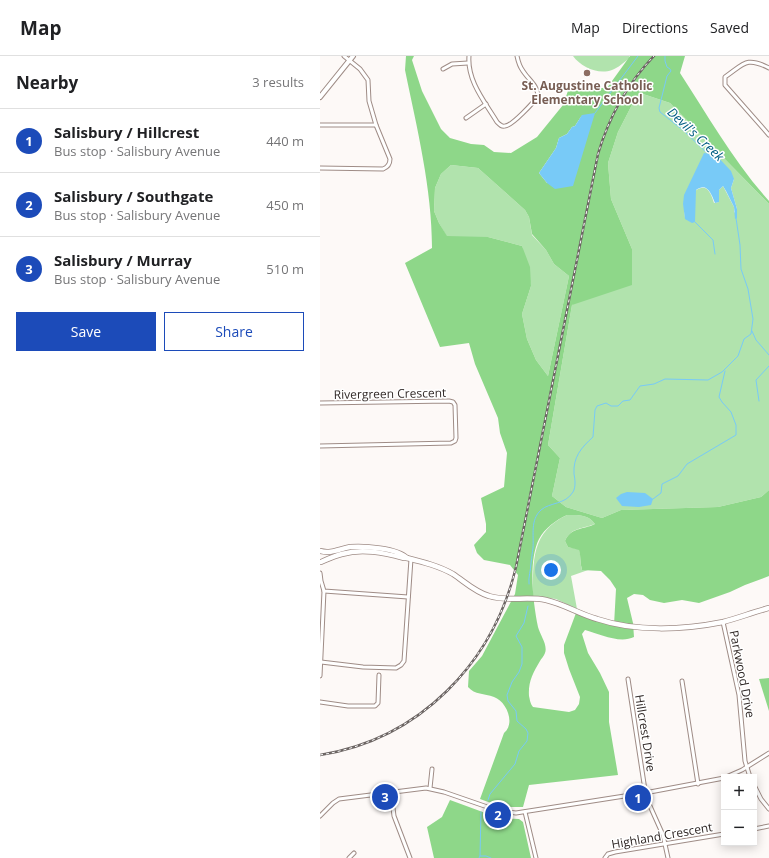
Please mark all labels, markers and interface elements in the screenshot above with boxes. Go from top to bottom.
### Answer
text: Map [20,15,61,41]
text: Map [571,18,600,37]
text: Directions [622,18,688,37]
text: Saved [710,18,749,37]
marker: St. Augustine Catholic Elementary School [582,68,592,78]
text: Nearby [16,71,78,94]
text: 3 results [252,73,304,91]
place label: St. Augustine Catholic Elementary School [521,77,653,108]
water label: Devil's Creek [664,103,729,165]
text: Salisbury / Hillcrest [54,122,199,142]
text: 1 [25,132,33,150]
text: 440 m [266,132,304,150]
text: Bus stop · Salisbury Avenue [54,142,220,160]
text: Salisbury / Southgate [54,186,213,206]
text: 2 [25,196,33,214]
text: 450 m [266,196,304,214]
text: Bus stop · Salisbury Avenue [54,206,220,224]
text: Salisbury / Murray [54,250,192,270]
text: 3 [25,260,33,278]
text: 510 m [266,260,304,278]
text: Bus stop · Salisbury Avenue [54,270,220,288]
button: Save [16,312,156,351]
button: Share [164,312,304,351]
street label: Rivergreen Crescent [334,384,446,403]
your location [541,560,561,580]
street label: Parkwood Drive [726,629,759,719]
street label: Hillcrest Drive [631,693,660,773]
map controls [721,774,757,846]
button: + [721,774,757,810]
pin: 3 [372,782,398,812]
pin: 1 [625,783,651,813]
pin: 2 [485,800,511,830]
button: − [721,810,757,846]
street label: Highland Crescent [610,818,714,853]

